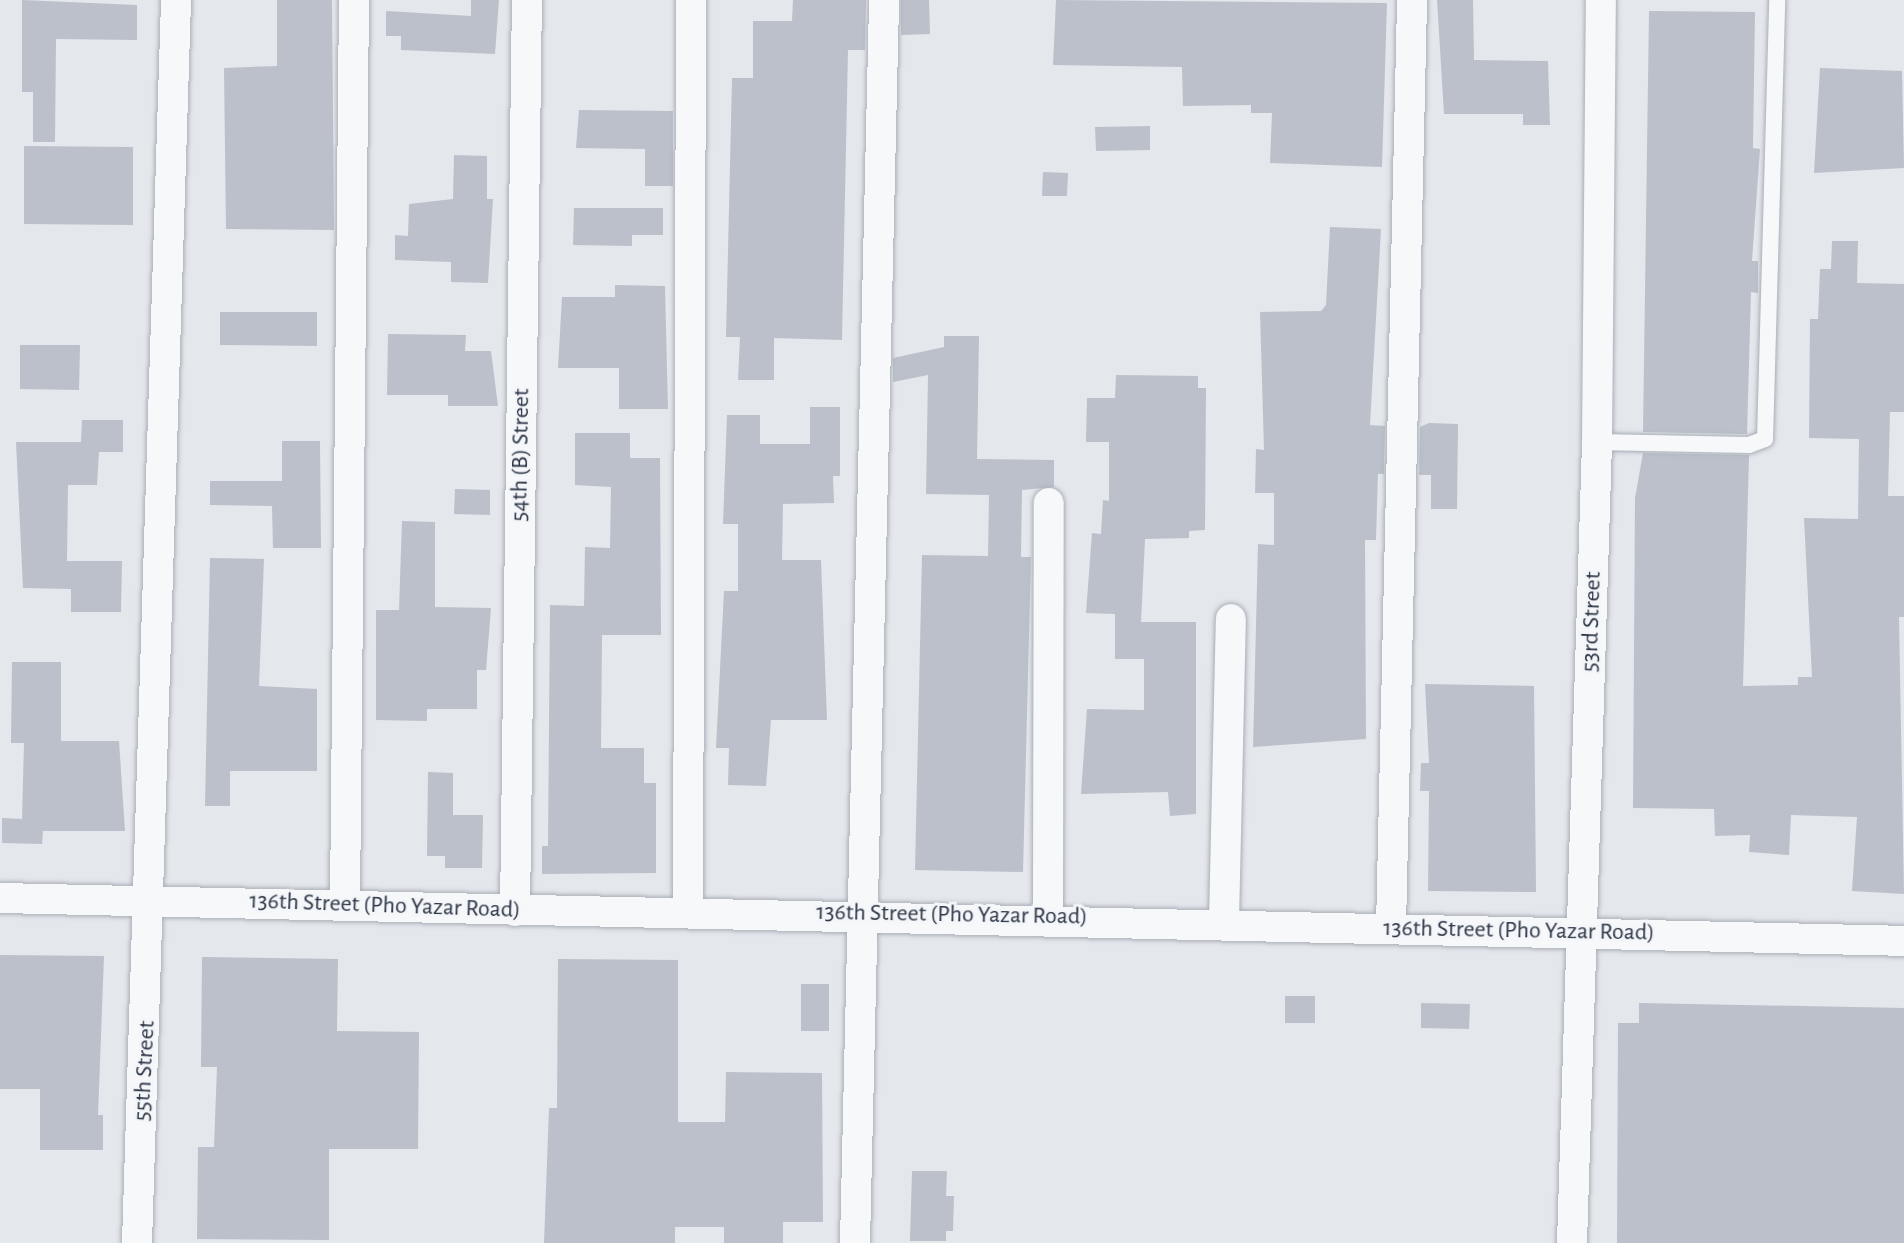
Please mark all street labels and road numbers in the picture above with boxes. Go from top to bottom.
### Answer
street label: 54th (B) Street [505,388,537,522]
street label: 53rd Street [1576,571,1608,673]
street label: 136th Street (Pho Yazar Road) [249,887,521,925]
street label: 136th Street (Pho Yazar Road) [816,898,1088,932]
street label: 136th Street (Pho Yazar Road) [1383,914,1655,948]
street label: 55th Street [128,1020,162,1122]

